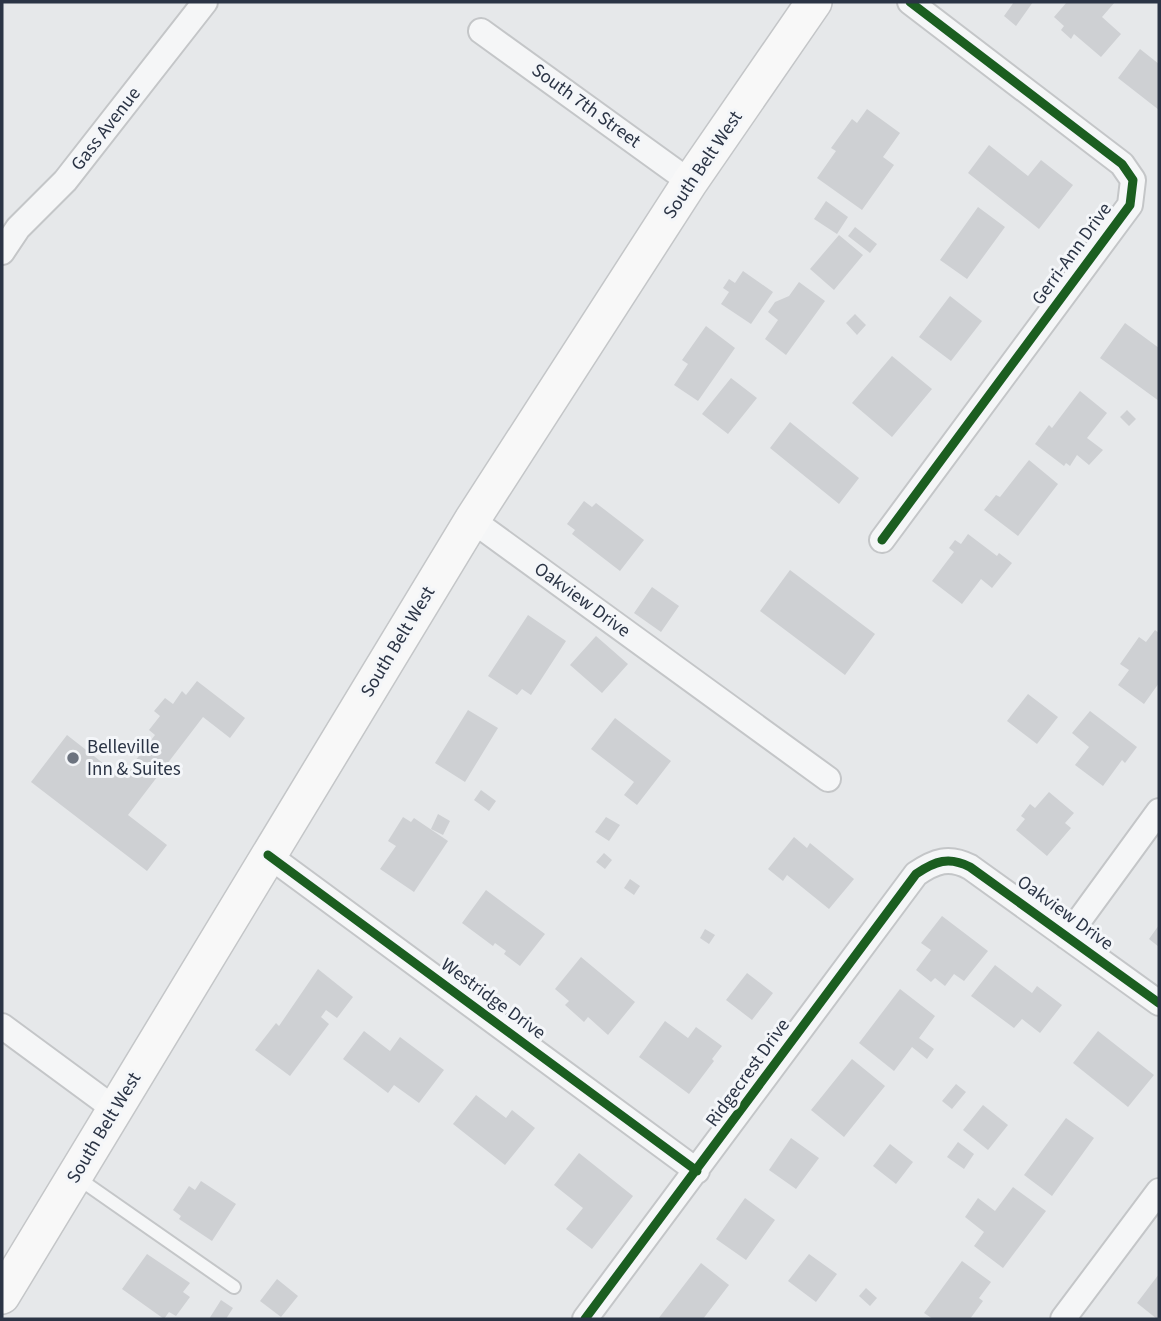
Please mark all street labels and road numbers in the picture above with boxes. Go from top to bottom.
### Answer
street label: South 7th Street [526,57,647,155]
street label: Gass Avenue [65,81,147,177]
street label: South Belt West [657,105,750,225]
street label: Gerri-Ann Drive [1026,197,1118,311]
street label: Oakview Drive [528,556,636,644]
street label: South Belt West [354,581,442,703]
street label: Oakview Drive [1011,869,1119,957]
street label: Westridge Drive [435,952,551,1046]
street label: Ridgecrest Drive [699,1013,797,1133]
street label: South Belt West [60,1067,148,1189]

